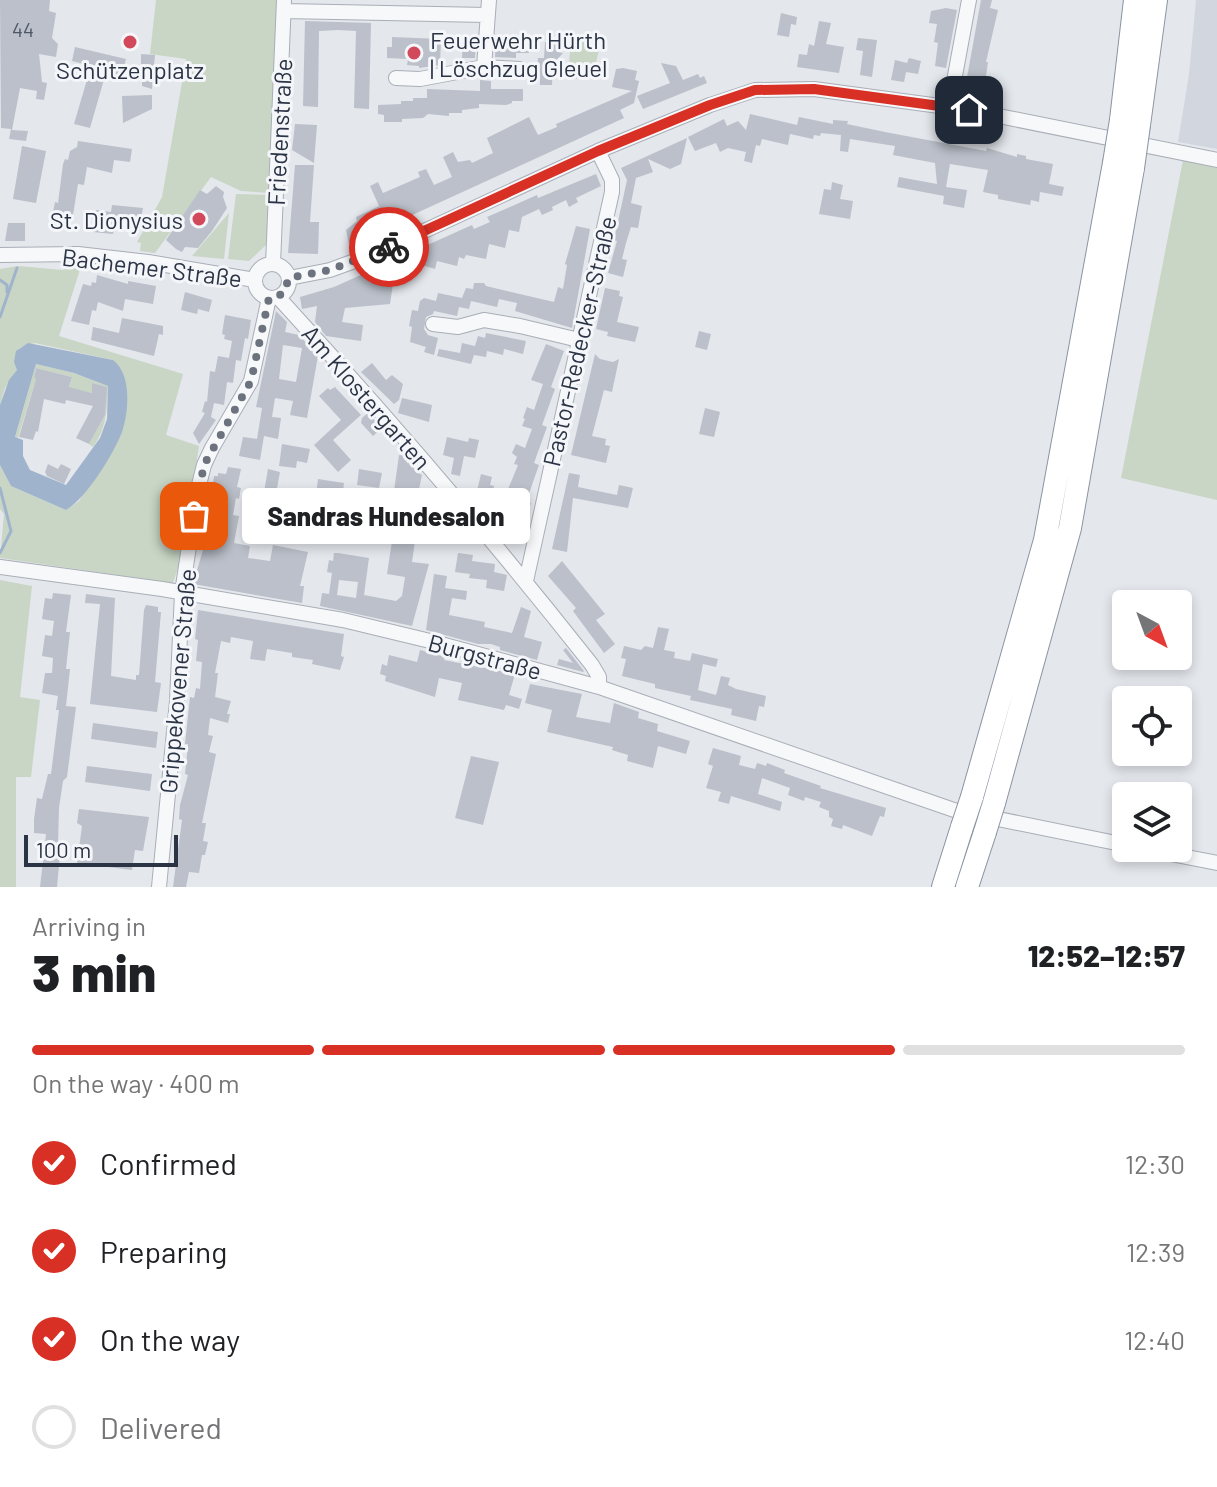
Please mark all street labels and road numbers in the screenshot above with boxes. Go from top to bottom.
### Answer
street label: Friedenstraße [261,58,297,206]
street label: Pastor-Redecker-Straße [536,213,622,469]
street label: Bachemer Straße [60,242,244,292]
street label: Am Klostergarten [296,319,438,475]
street label: Grippekovener Straße [153,567,201,795]
street label: Burgstraße [425,627,545,685]

